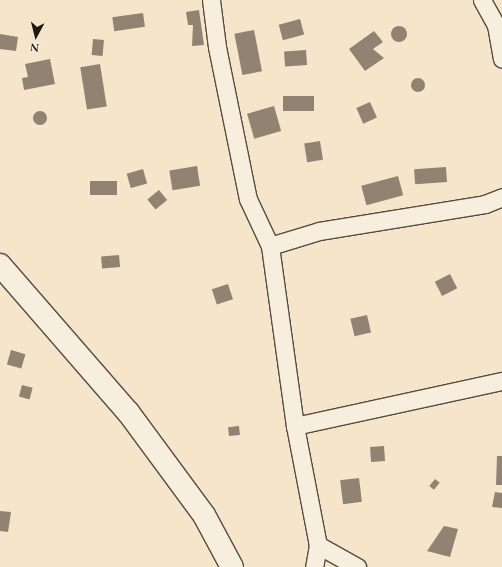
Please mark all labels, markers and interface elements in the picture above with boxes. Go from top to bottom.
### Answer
north arrow [16,16,56,56]
text: N [29,40,40,55]

